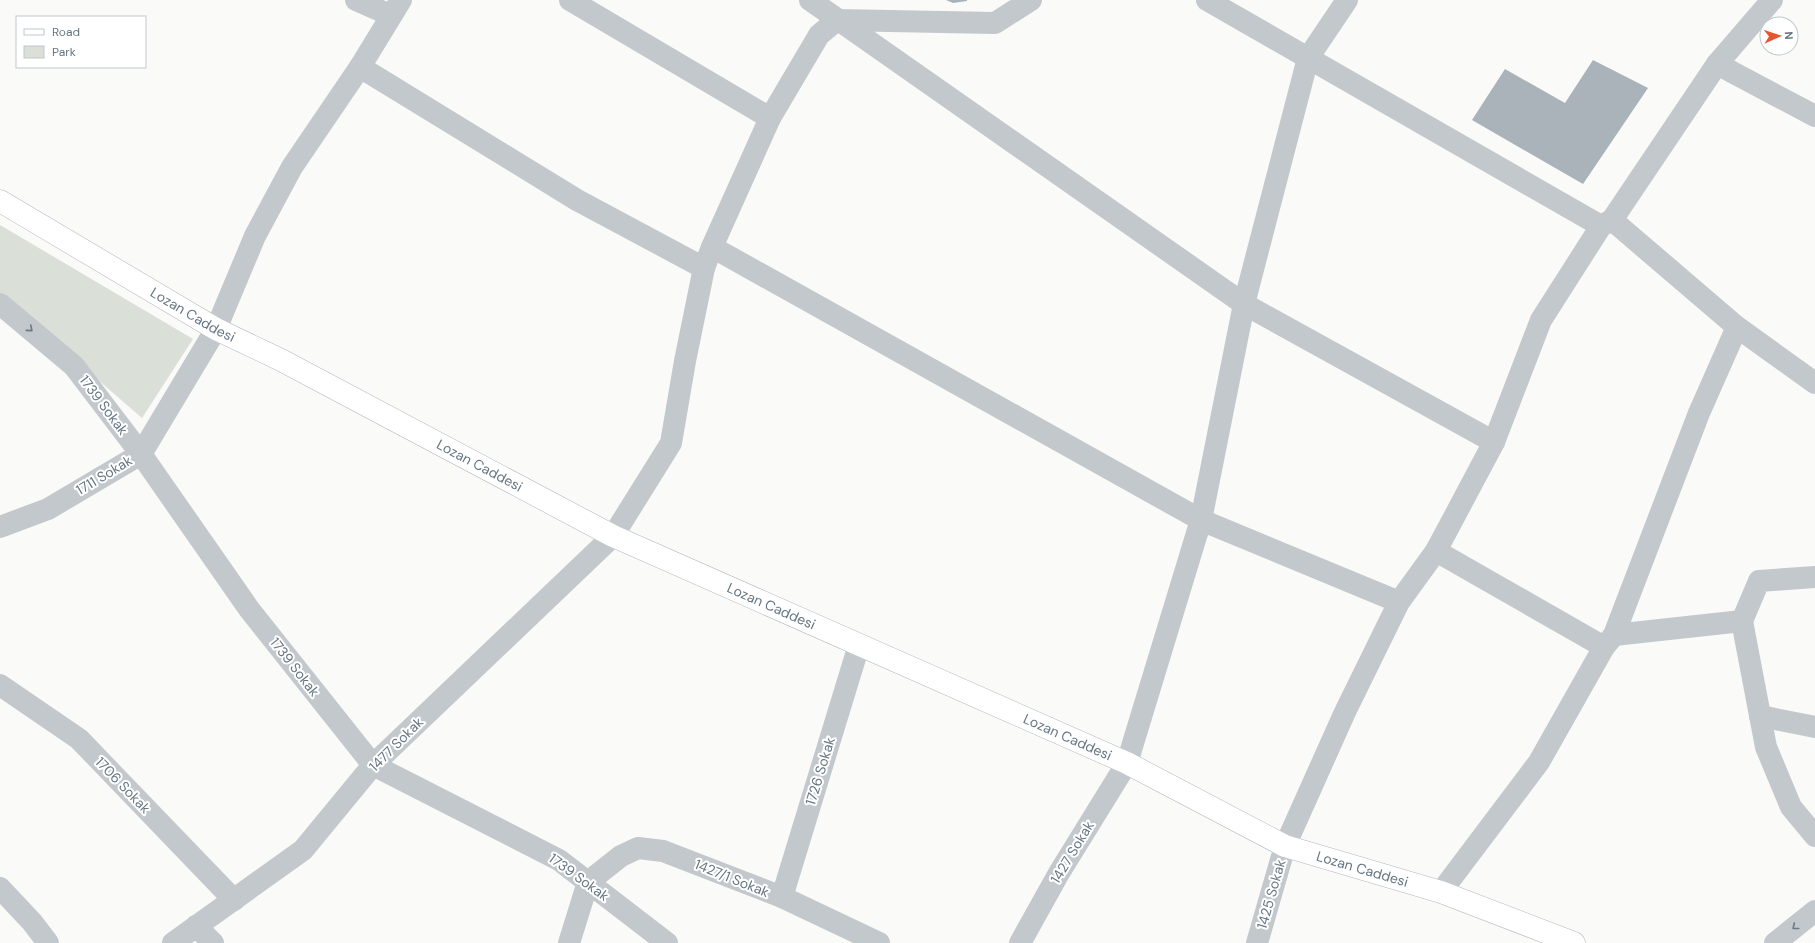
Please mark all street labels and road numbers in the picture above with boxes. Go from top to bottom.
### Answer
street label: Lozan Caddesi [147,283,238,346]
street label: 1739 Sokak [76,372,132,438]
street label: Lozan Caddesi [434,435,526,496]
street label: 1711 Sokak [73,451,135,499]
street label: Lozan Caddesi [724,579,818,633]
street label: 1739 Sokak [266,634,324,700]
street label: Lozan Caddesi [1021,709,1115,764]
street label: 1477 Sokak [365,713,427,775]
street label: 1726 Sokak [801,735,839,807]
street label: 1706 Sokak [92,753,154,817]
street label: 1427 Sokak [1046,817,1098,887]
street label: Lozan Caddesi [1314,847,1410,891]
street label: 1739 Sokak [545,849,613,905]
street label: 1427/1 Sokak [692,855,772,901]
street label: 1425 Sokak [1253,857,1289,931]

